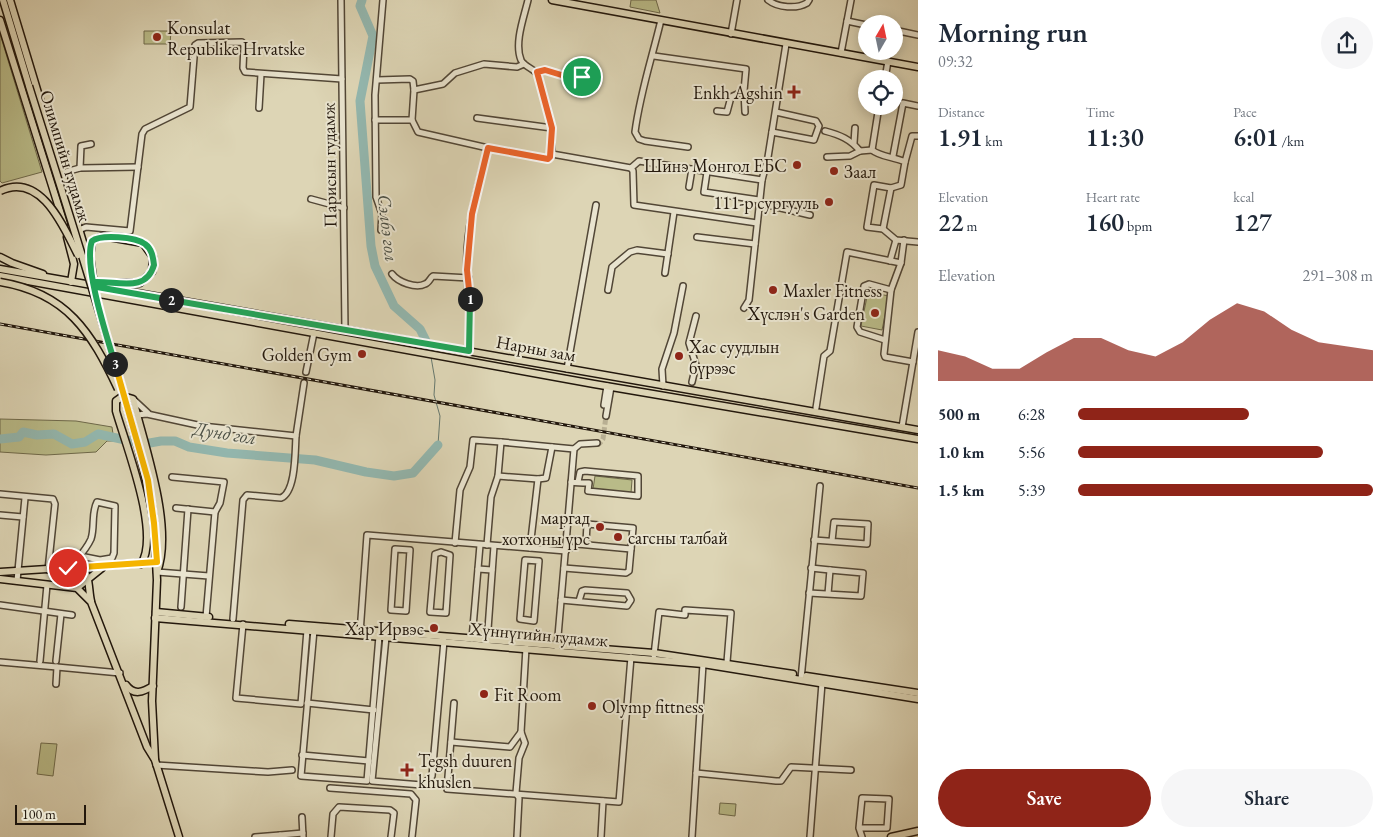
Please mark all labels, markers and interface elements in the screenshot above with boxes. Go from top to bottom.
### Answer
text: Morning run [938,14,1088,50]
north arrow [858,15,902,60]
map controls [858,15,903,115]
place label: Konsulat Republike Hrvatske [167,16,305,60]
button: share [1321,17,1373,69]
marker: Konsulat Republike Hrvatske [151,31,163,43]
text: 09:32 [938,51,973,72]
pin [561,56,603,98]
icon: arrive [568,63,596,91]
button: locate [858,70,903,115]
place label: Enkh Agshin [693,81,783,104]
marker: Enkh Agshin [787,85,801,99]
street label: Олимпийн гудамж [35,87,97,225]
street label: Парисын гудамж [316,102,342,228]
text: Distance [938,103,985,121]
text: Time [1086,103,1115,121]
text: Pace [1233,103,1257,121]
text: 1.91 [938,121,983,153]
text: 11:30 [1086,121,1144,153]
text: 6:01 [1233,121,1279,153]
text: km [983,132,1003,150]
text: /km [1279,132,1304,150]
place label: Шинэ Монгол ЕБС [644,154,787,177]
marker: Шинэ Монгол ЕБС [791,159,803,171]
place label: Заал [844,160,877,183]
marker: Заал [828,165,840,177]
text: Elevation [938,188,988,206]
text: Heart rate [1086,188,1140,206]
text: kcal [1233,188,1254,206]
place label: 111-р сургууль [713,191,819,214]
water label: Сэлбэ гол [371,193,405,263]
marker: 111-р сургууль [823,196,835,208]
text: 22 [938,206,964,238]
text: 160 [1086,206,1124,238]
text: 127 [1233,206,1272,238]
text: m [964,217,977,235]
text: bpm [1124,217,1152,235]
text: Elevation [938,265,996,286]
text: 291–308 m [1302,265,1373,286]
place label: Maxler Fitness [783,279,882,302]
marker: Maxler Fitness [767,284,779,296]
pin: 1 [458,286,482,312]
pin: 2 [158,288,184,312]
text: 1 [467,290,474,308]
text: 2 [168,291,175,309]
place label: Хүслэн's Garden [747,302,865,325]
marker: Хүслэн's Garden [869,307,881,319]
street label: Нарны зам [494,330,578,366]
place label: Хас суудлын бүрээс [688,335,779,379]
place label: Golden Gym [262,343,352,366]
marker: Golden Gym [356,348,368,360]
marker: Хас суудлын бүрээс [673,350,685,362]
pin: 3 [102,352,128,376]
text: 3 [112,355,119,373]
text: 500 m [938,404,980,425]
text: 6:28 [1018,404,1045,425]
water label: Дунд гол [190,415,258,450]
text: 1.0 km [938,442,984,463]
text: 5:56 [1018,442,1045,463]
text: 1.5 km [938,480,984,501]
text: 5:39 [1018,480,1045,501]
place label: маргад хотхоны үрс [502,506,590,550]
marker: маргад хотхоны үрс [594,521,606,533]
place label: сагсны талбай [628,526,728,549]
marker: сагсны талбай [612,531,624,543]
pin [47,547,89,589]
icon: check [54,554,82,582]
street label: Хүннүгийн гудамж [468,616,609,652]
place label: Хар Ирвэс [344,617,424,640]
marker: Хар Ирвэс [428,622,440,634]
place label: Fit Room [494,683,562,706]
marker: Fit Room [478,688,490,700]
place label: Olymp fittness [602,695,704,718]
marker: Olymp fittness [586,700,598,712]
place label: Tegsh duuren khuslen [418,749,513,793]
marker: Tegsh duuren khuslen [400,763,414,777]
button: Save [938,769,1151,827]
button: Share [1161,769,1373,827]
scale bar [15,802,86,825]
text: 100 m [22,805,56,823]

